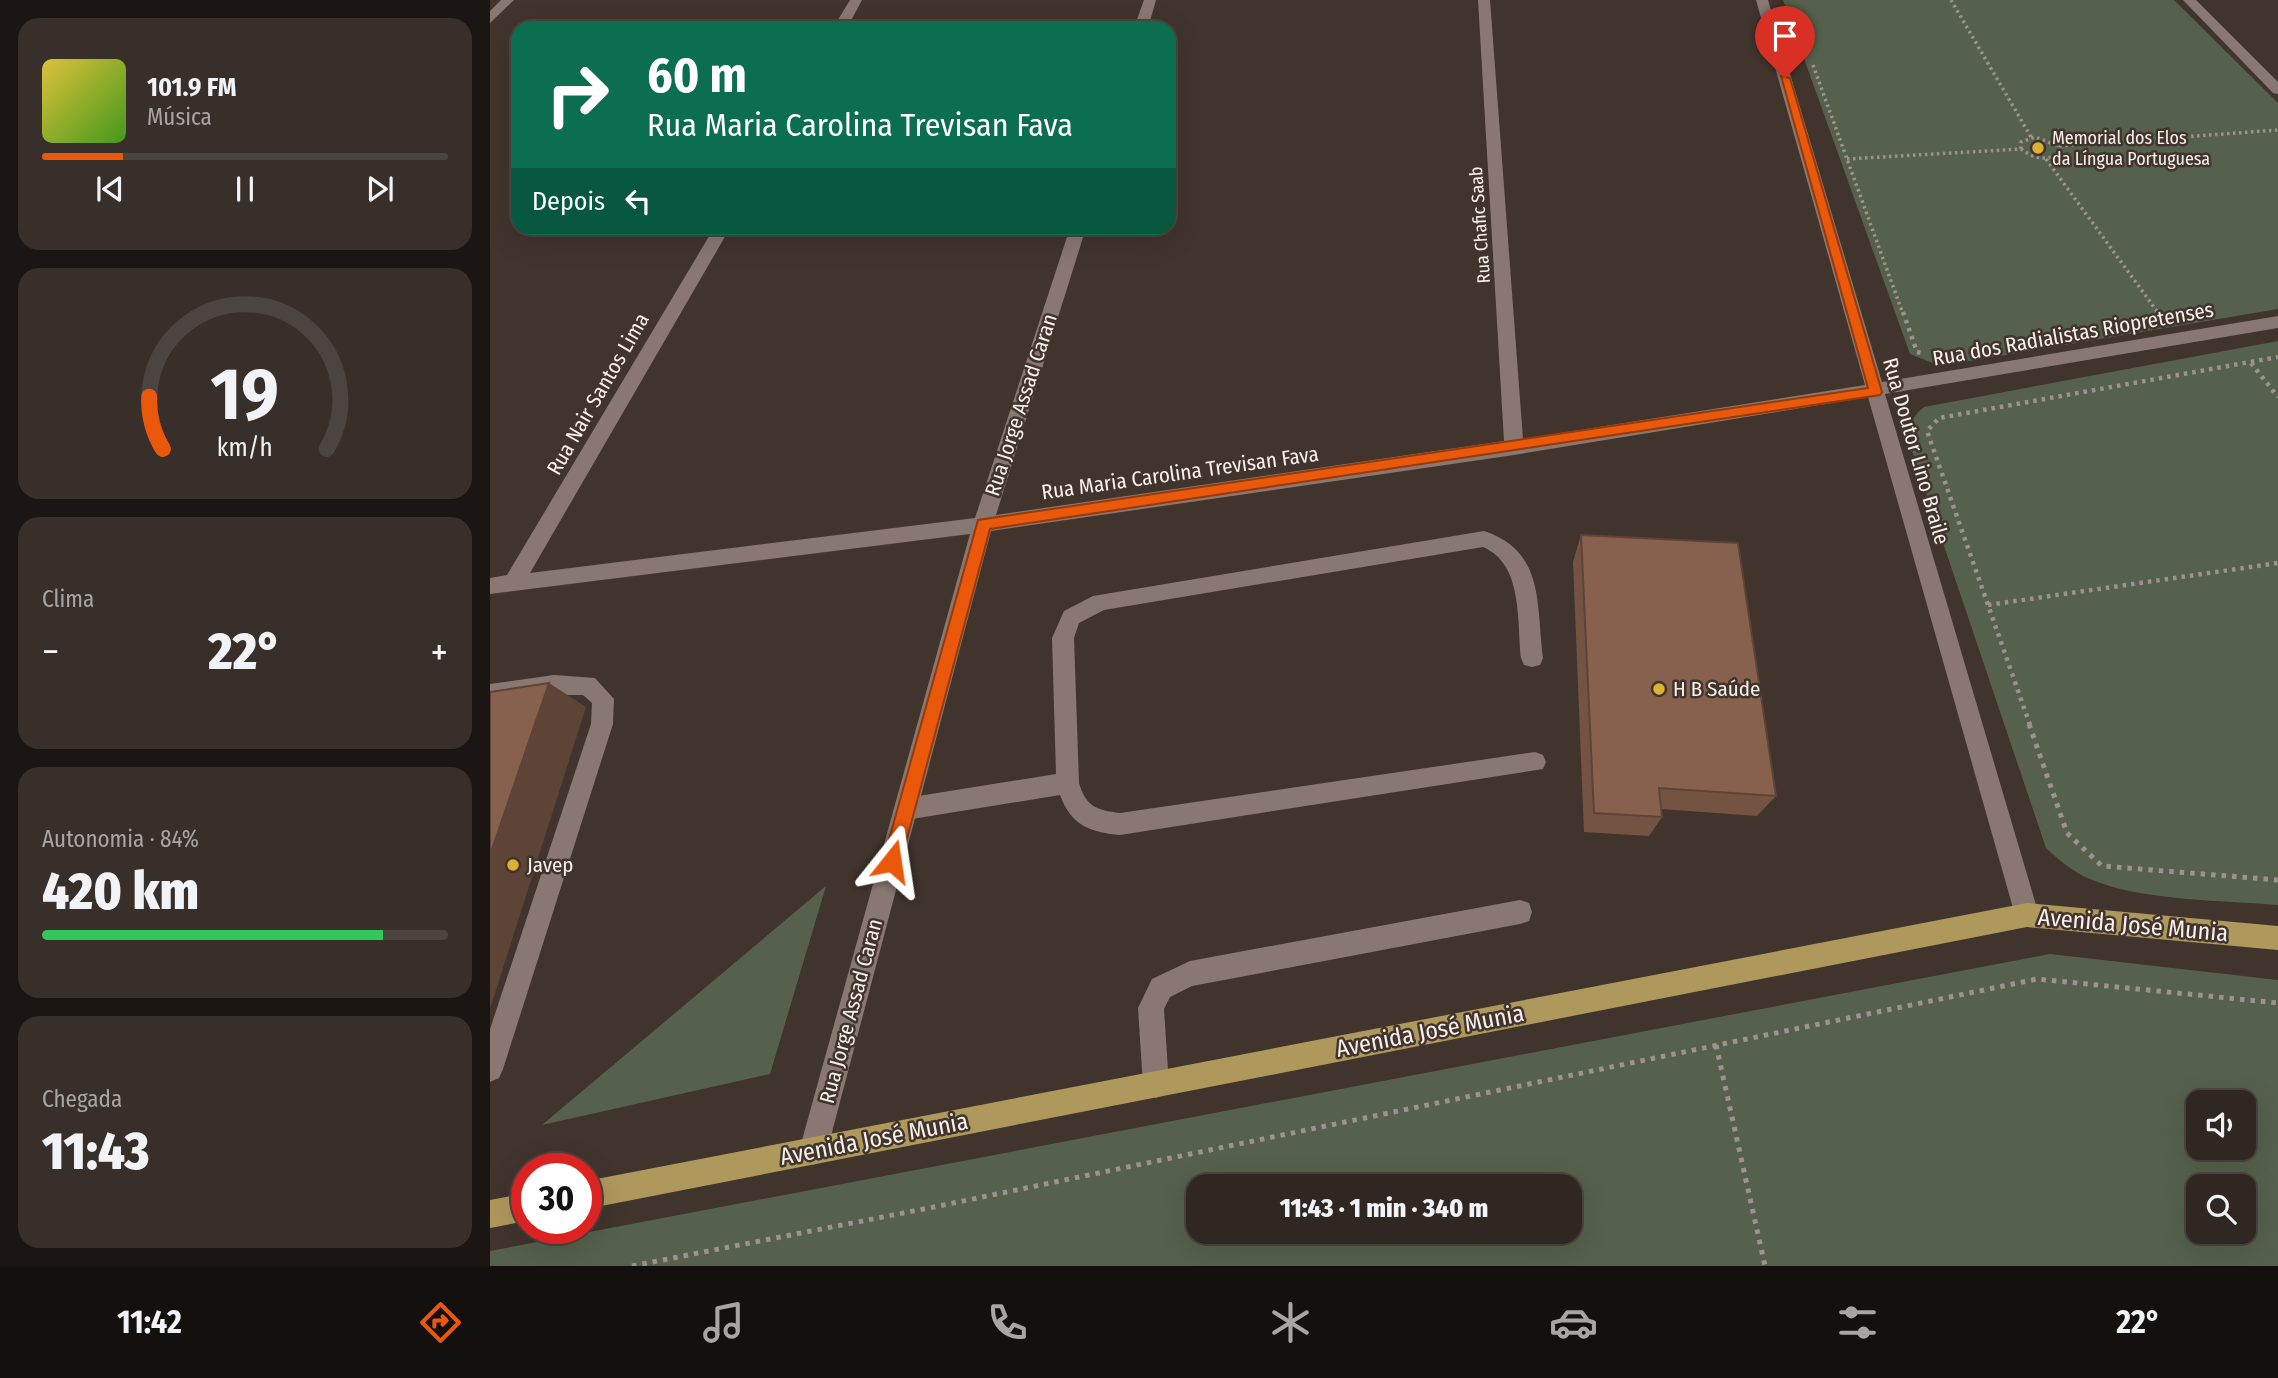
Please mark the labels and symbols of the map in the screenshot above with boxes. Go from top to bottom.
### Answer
pin [1755,6,1815,78]
place label: Memorial dos Elos da Língua Portuguesa [2052,127,2210,170]
marker: Memorial dos Elos da Língua Portuguesa [2030,140,2046,156]
street label: Rua Chafic Saab [1465,166,1495,284]
street label: Rua dos Radialistas Riopretenses [1930,296,2216,372]
street label: Rua Nair Santos Lima [541,308,655,480]
street label: Rua Jorge Assad Caran [979,311,1063,499]
street label: Rua Doutor Lino Braile [1877,355,1955,547]
street label: Rua Maria Carolina Trevisan Fava [1040,441,1320,505]
place label: H B Saúde [1673,676,1760,702]
marker: H B Saúde [1651,681,1667,697]
position arrow [855,824,929,898]
place label: Javep [527,852,574,878]
marker: Javep [505,857,521,873]
street label: Avenida José Munia [2037,903,2229,947]
street label: Rua Jorge Assad Caran [814,916,888,1106]
street label: Avenida José Munia [1334,999,1526,1063]
street label: Avenida José Munia [778,1107,970,1171]
speed limit sign: 30 [511,1153,602,1244]

